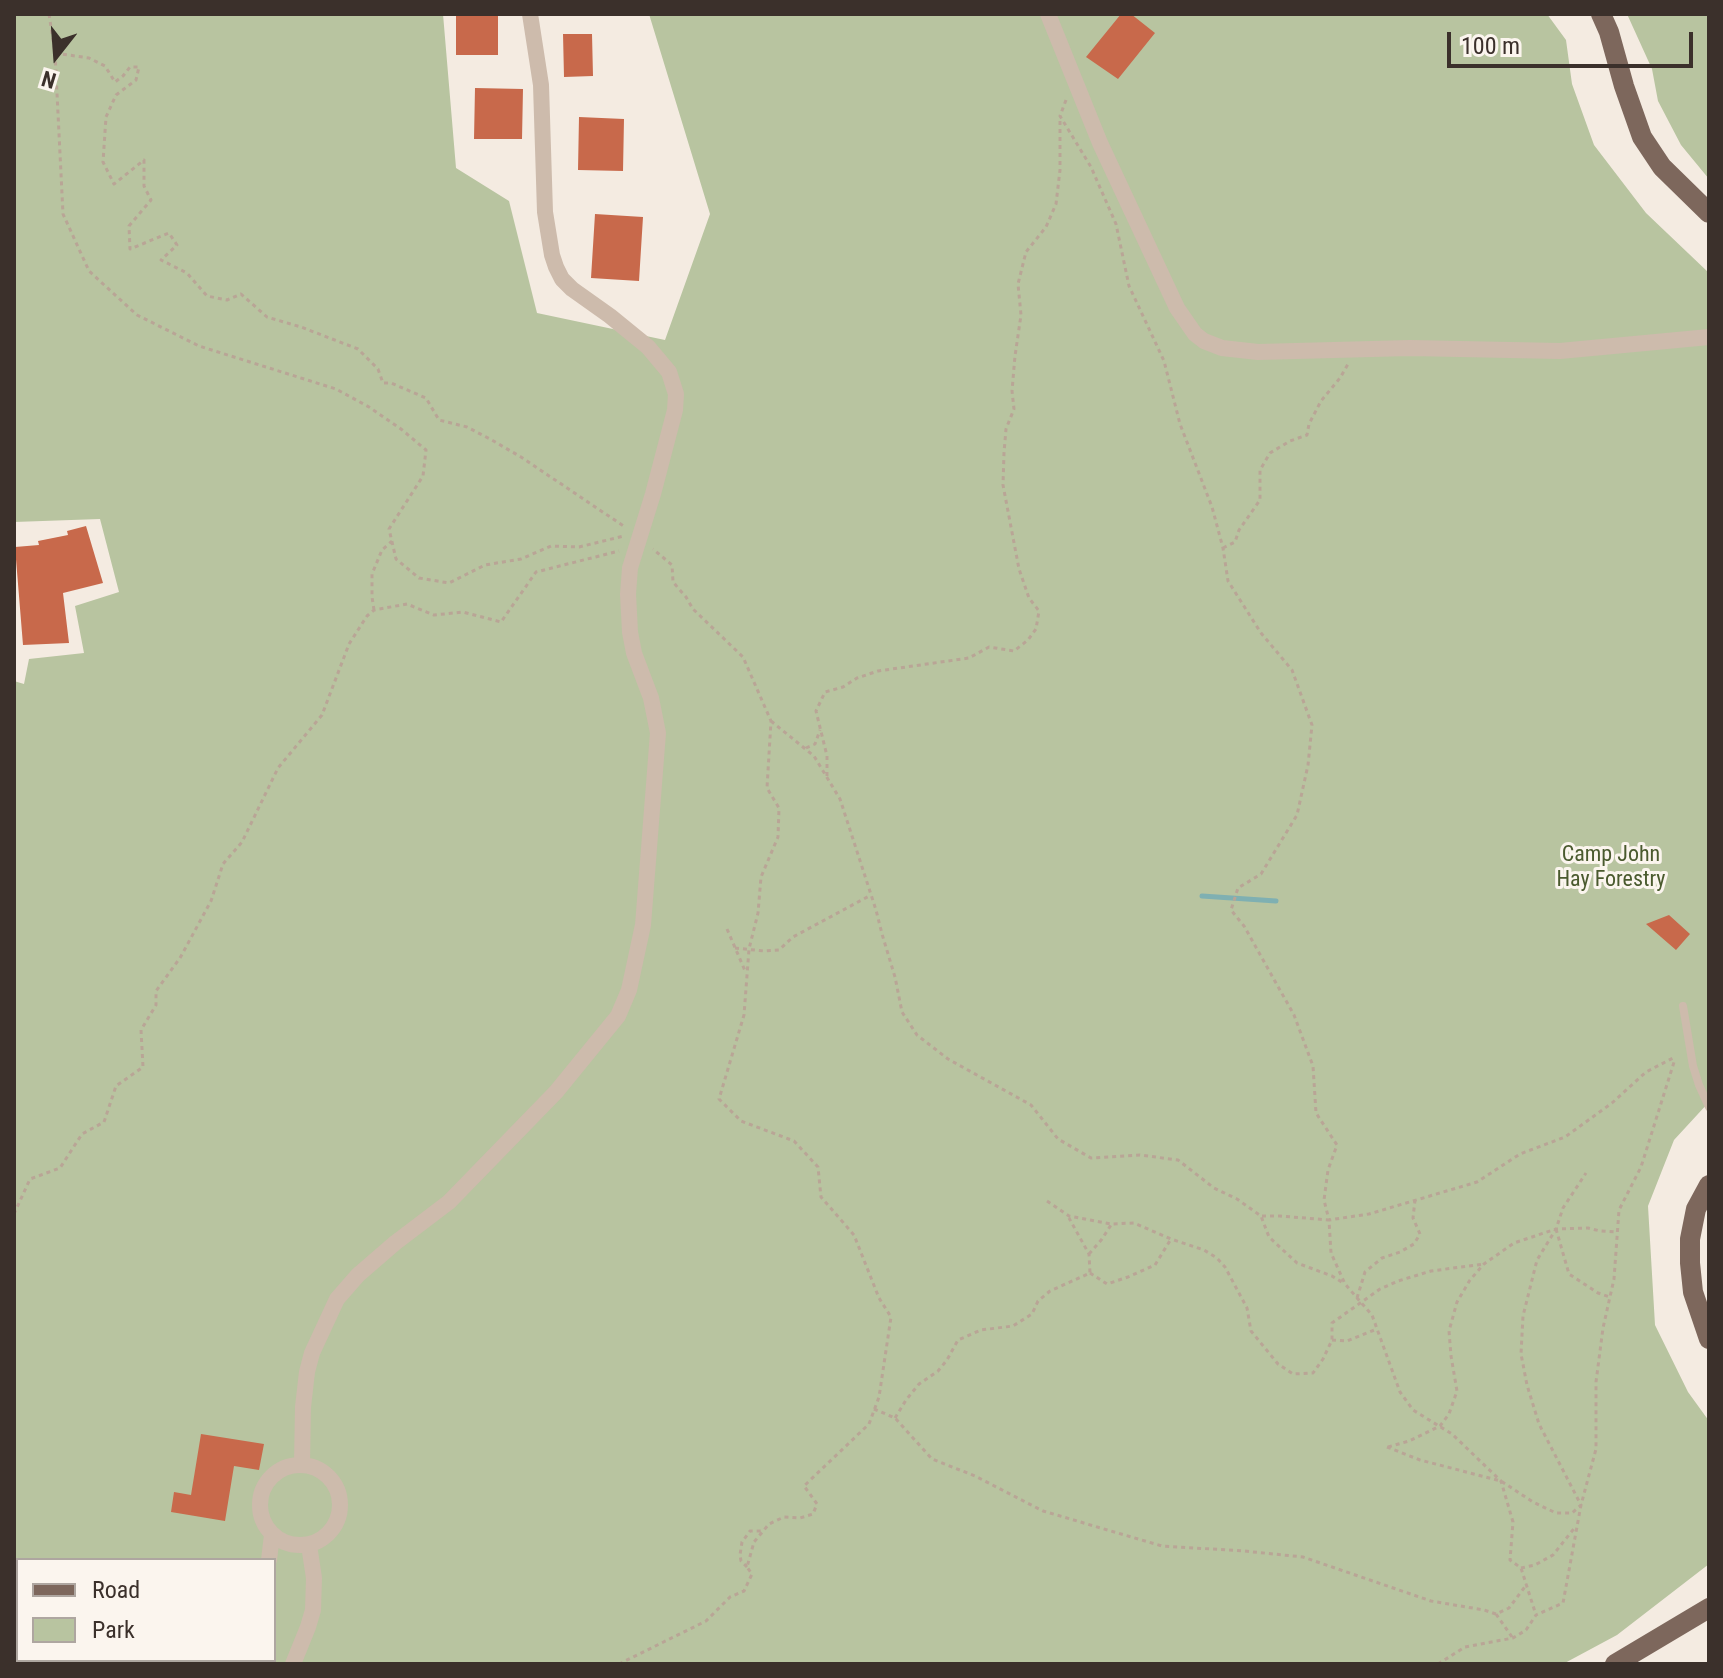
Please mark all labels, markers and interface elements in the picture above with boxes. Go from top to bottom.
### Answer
north arrow [16,16,96,96]
scale bar [1451,16,1697,66]
text: 100 m [1461,32,1520,60]
text: N [39,66,59,93]
park label: Camp John Hay Forestry [1556,842,1666,894]
legend [16,1558,276,1662]
text: Road [92,1576,140,1604]
text: Park [92,1616,135,1644]

